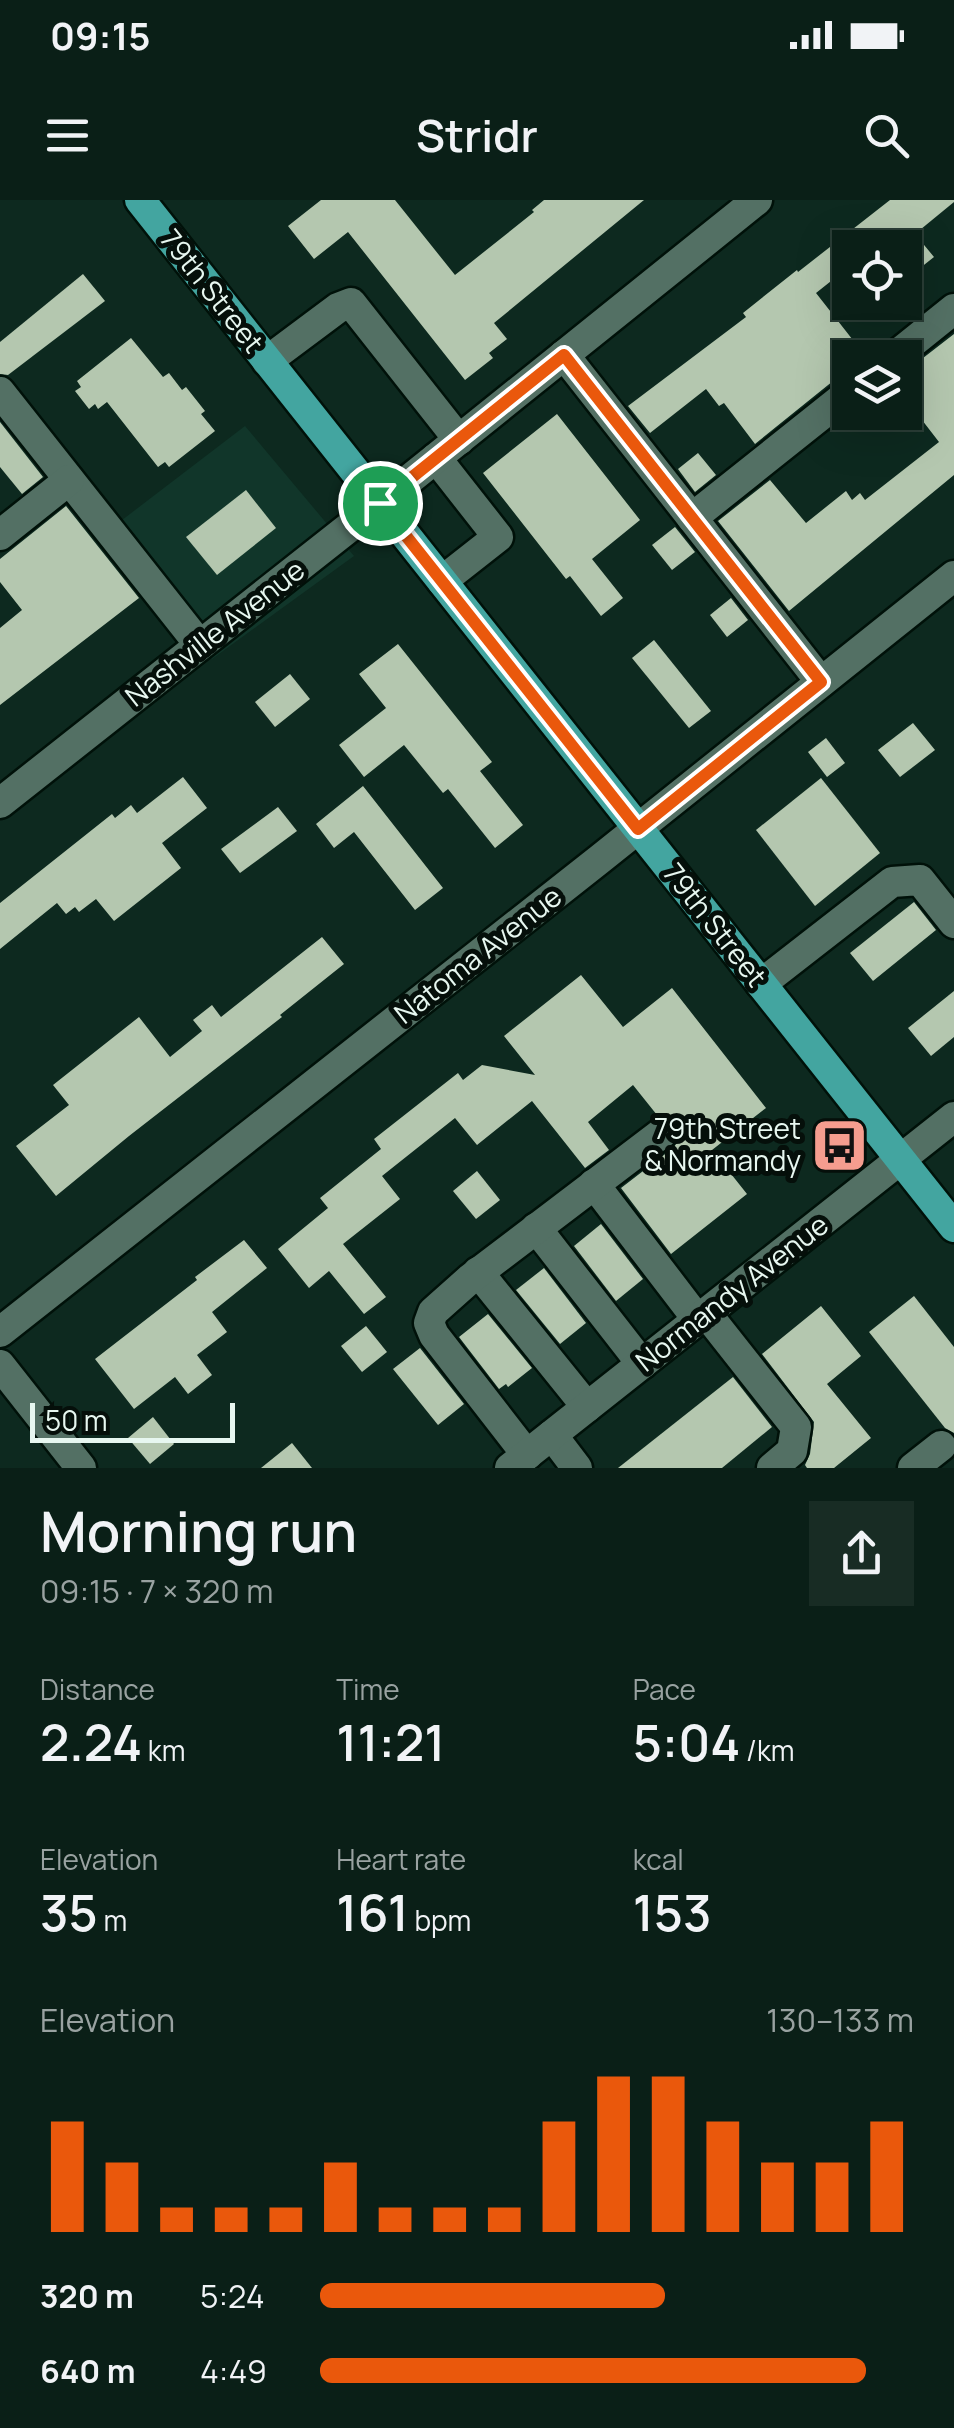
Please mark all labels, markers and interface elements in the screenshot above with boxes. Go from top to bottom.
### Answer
text: 09:15 [50,9,151,61]
text: Stridr [416,104,538,166]
icon: menu [40,108,95,163]
icon: search [859,108,914,163]
street label: 79th Street [153,221,273,360]
map controls [832,230,922,430]
button: locate [832,230,922,320]
button: layers [832,340,922,430]
pin [338,461,423,546]
icon: arrive [353,476,408,531]
street label: Nashville Avenue [117,550,312,714]
street label: 79th Street [656,855,776,994]
street label: Natoma Avenue [386,877,569,1032]
place label: 79th Street & Normandy [644,1109,801,1179]
bus stop icon: 79th Street & Normandy [810,1115,870,1175]
street label: Normandy Avenue [627,1205,835,1379]
scale bar [30,1398,235,1442]
text: 50 m [45,1401,108,1439]
text: Morning run [40,1493,357,1569]
button: share [809,1501,914,1606]
text: 09:15 · 7 × 320 m [40,1569,273,1613]
text: Distance [40,1670,155,1708]
text: Time [336,1670,400,1708]
text: Pace [633,1670,696,1708]
text: 2.24 [40,1708,142,1776]
text: 11:21 [336,1708,445,1776]
text: 5:04 [633,1708,740,1776]
text: km [142,1731,185,1769]
text: /km [740,1731,795,1769]
text: Elevation [40,1840,158,1878]
text: Heart rate [336,1840,466,1878]
text: kcal [633,1840,684,1878]
text: 35 [40,1878,98,1946]
text: 161 [336,1878,409,1946]
text: 153 [633,1878,712,1946]
text: m [98,1901,127,1939]
text: bpm [409,1901,471,1939]
text: Elevation [40,1998,175,2042]
text: 130–133 m [766,1998,914,2042]
text: 320 m [40,2274,134,2318]
text: 5:24 [200,2274,265,2318]
text: 640 m [40,2349,136,2393]
text: 4:49 [200,2349,267,2393]

